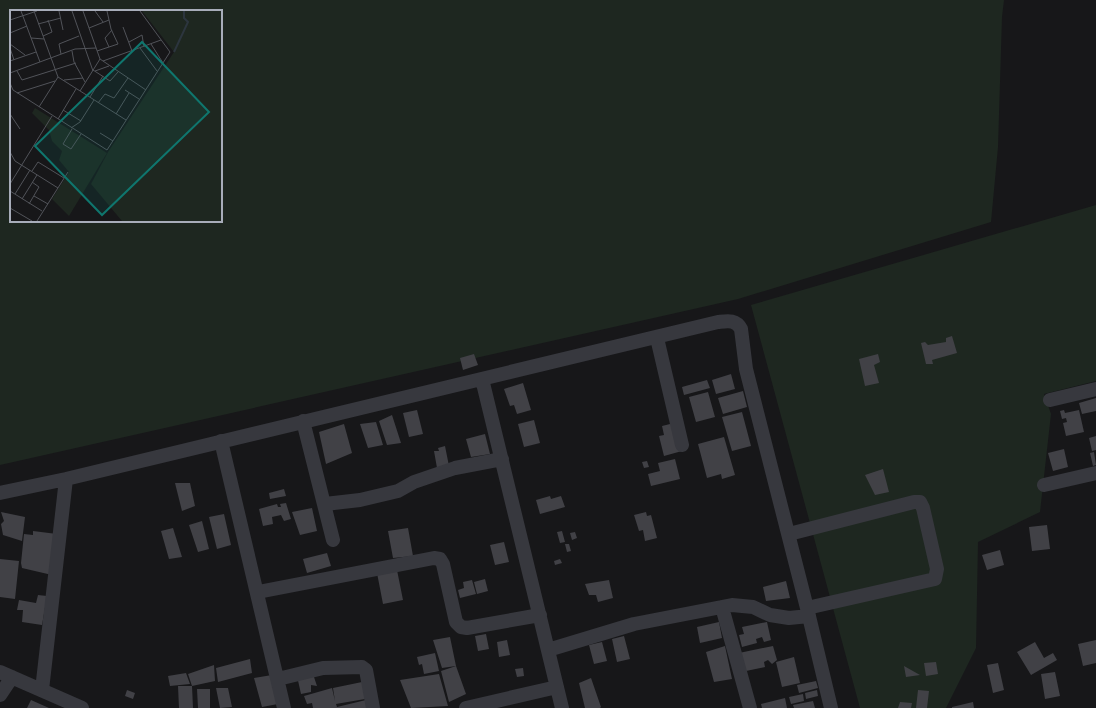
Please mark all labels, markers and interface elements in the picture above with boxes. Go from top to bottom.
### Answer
inset map [10,10,222,222]

